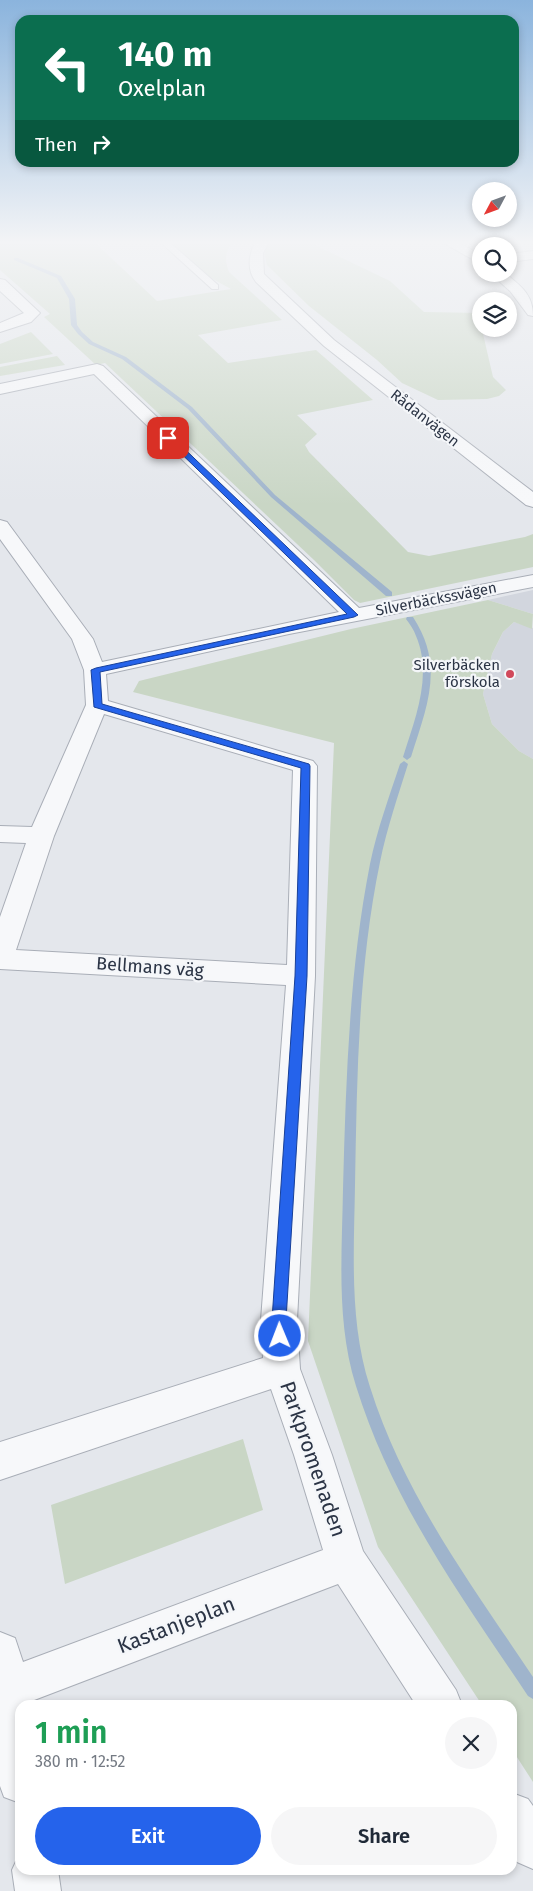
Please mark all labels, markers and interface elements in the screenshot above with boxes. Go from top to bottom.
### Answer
text: 140 m [118,33,212,75]
icon: left [35,35,100,100]
text: Oxelplan [118,75,206,102]
icon: right [87,130,115,158]
text: Then [35,133,77,156]
north arrow [472,182,518,228]
map controls [472,182,517,337]
button: search [472,237,517,282]
button: layers [472,292,517,337]
street label: Rådanvägen [387,385,463,451]
pin [147,417,189,459]
icon: arrive [154,424,182,452]
street label: Silverbäckssvägen [374,578,498,620]
place label: Silverbäcken förskola [413,656,500,691]
marker: Silverbäcken förskola [504,668,516,680]
street label: Bellmans väg [95,952,205,982]
position arrow [253,1309,305,1361]
street label: Parkpromenaden [274,1378,352,1540]
street label: Kastanjeplan [113,1591,239,1659]
text: 1 min [35,1715,107,1751]
button: close [445,1717,497,1769]
text: 380 m · 12:52 [35,1752,126,1771]
button: Exit [35,1807,261,1865]
button: Share [271,1807,497,1865]

